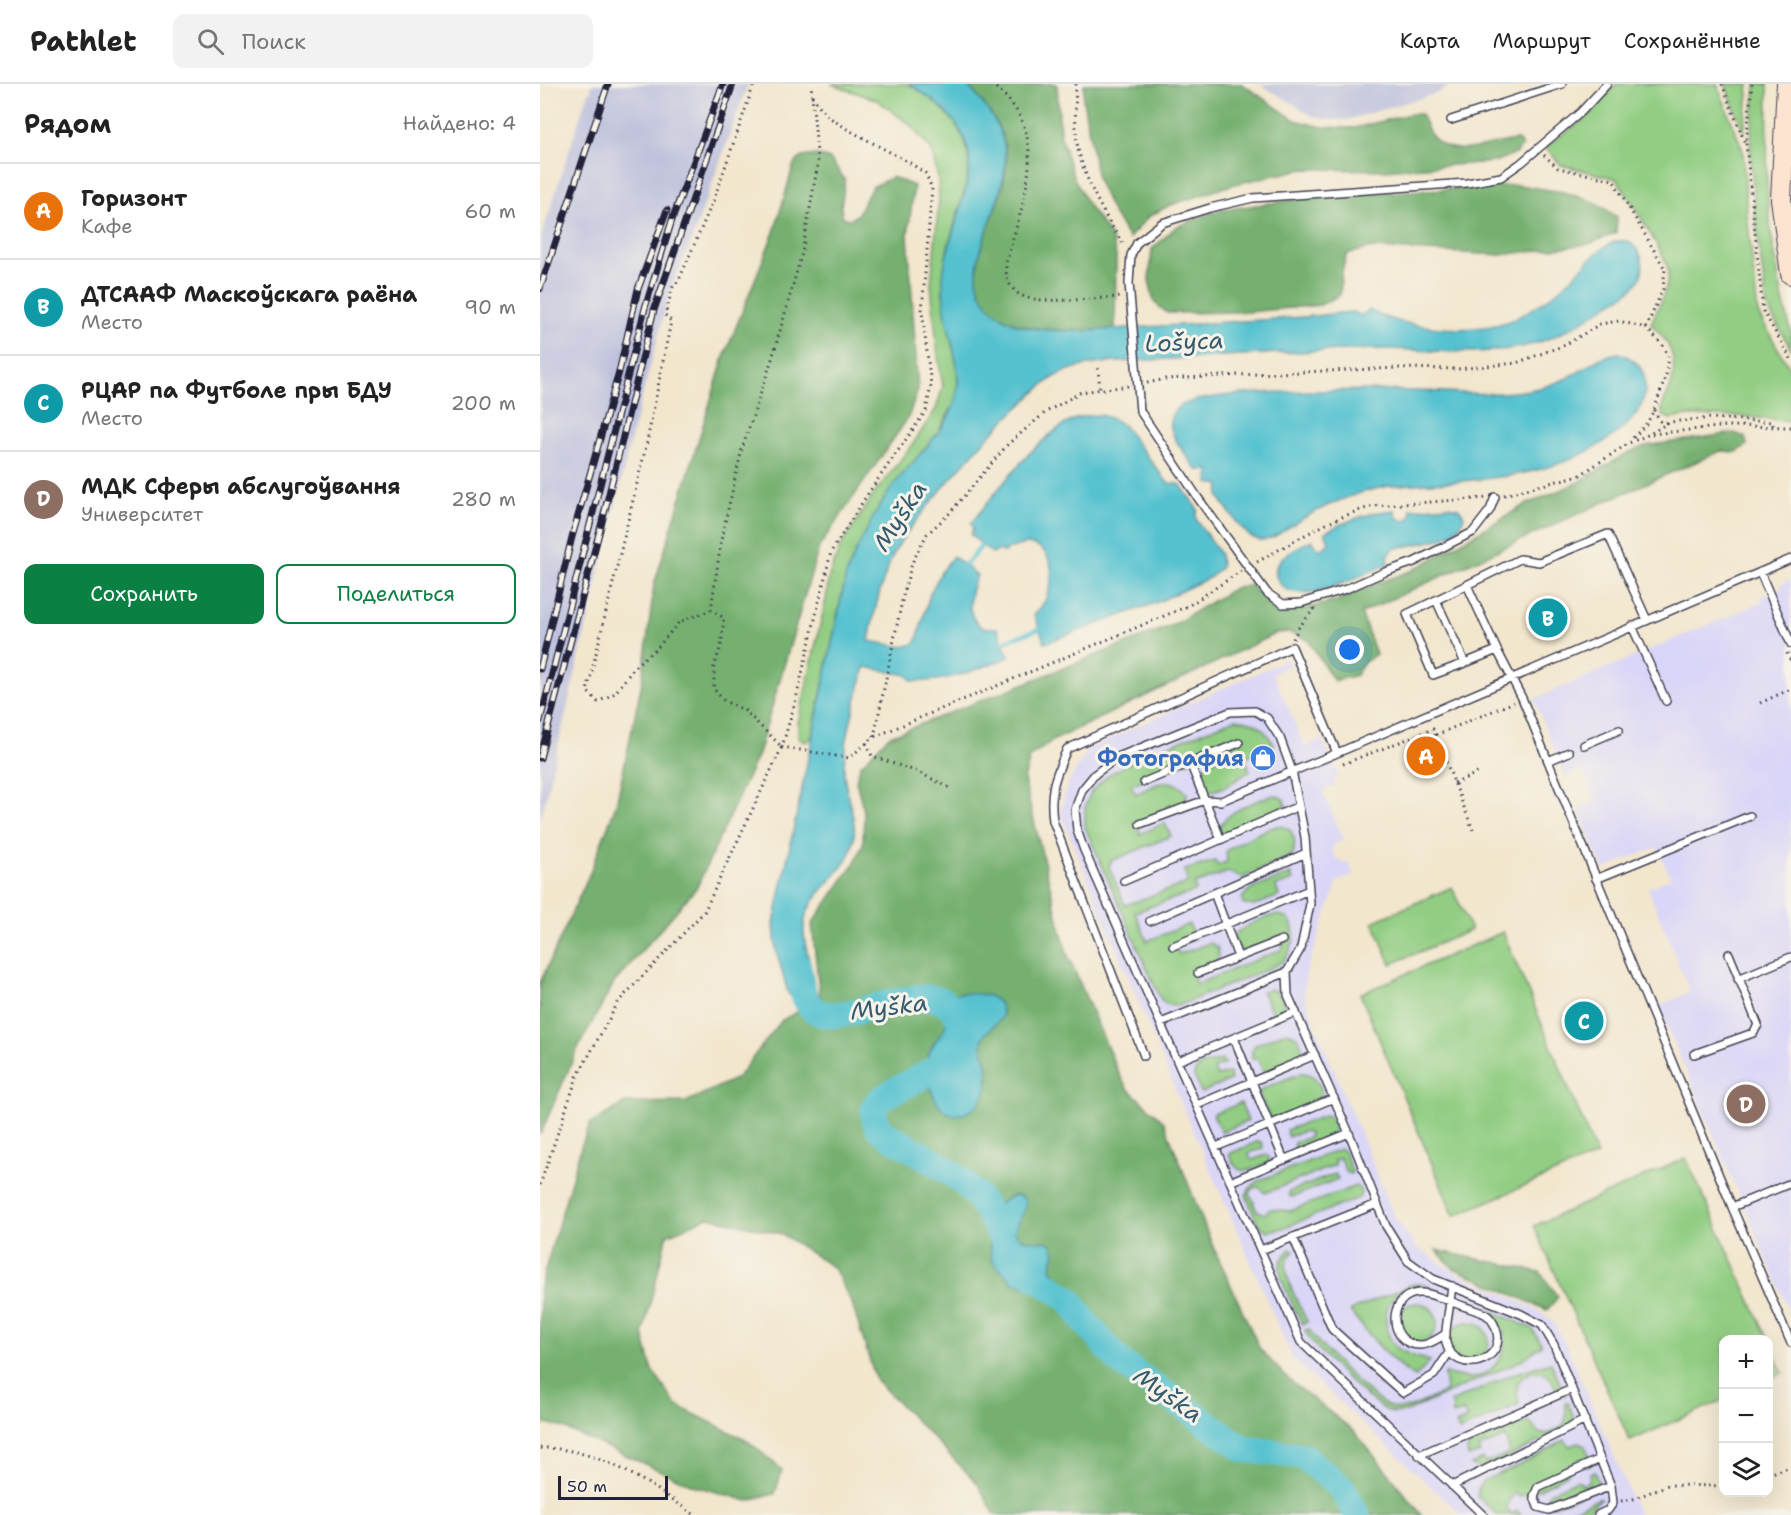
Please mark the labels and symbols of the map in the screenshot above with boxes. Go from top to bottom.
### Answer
water label: Lošyca [1144,324,1224,360]
water label: Муška [866,475,934,557]
pin: B [1528,596,1568,640]
your location [1335,635,1364,664]
pin: A [1406,734,1446,778]
shop icon: Фотография [1248,743,1278,773]
place label: Фотография [1097,744,1244,773]
water label: Муška [849,986,929,1028]
pin: C [1564,998,1604,1044]
pin: D [1726,1082,1766,1126]
water label: Муška [1127,1360,1209,1430]
scale bar [558,1473,668,1500]

